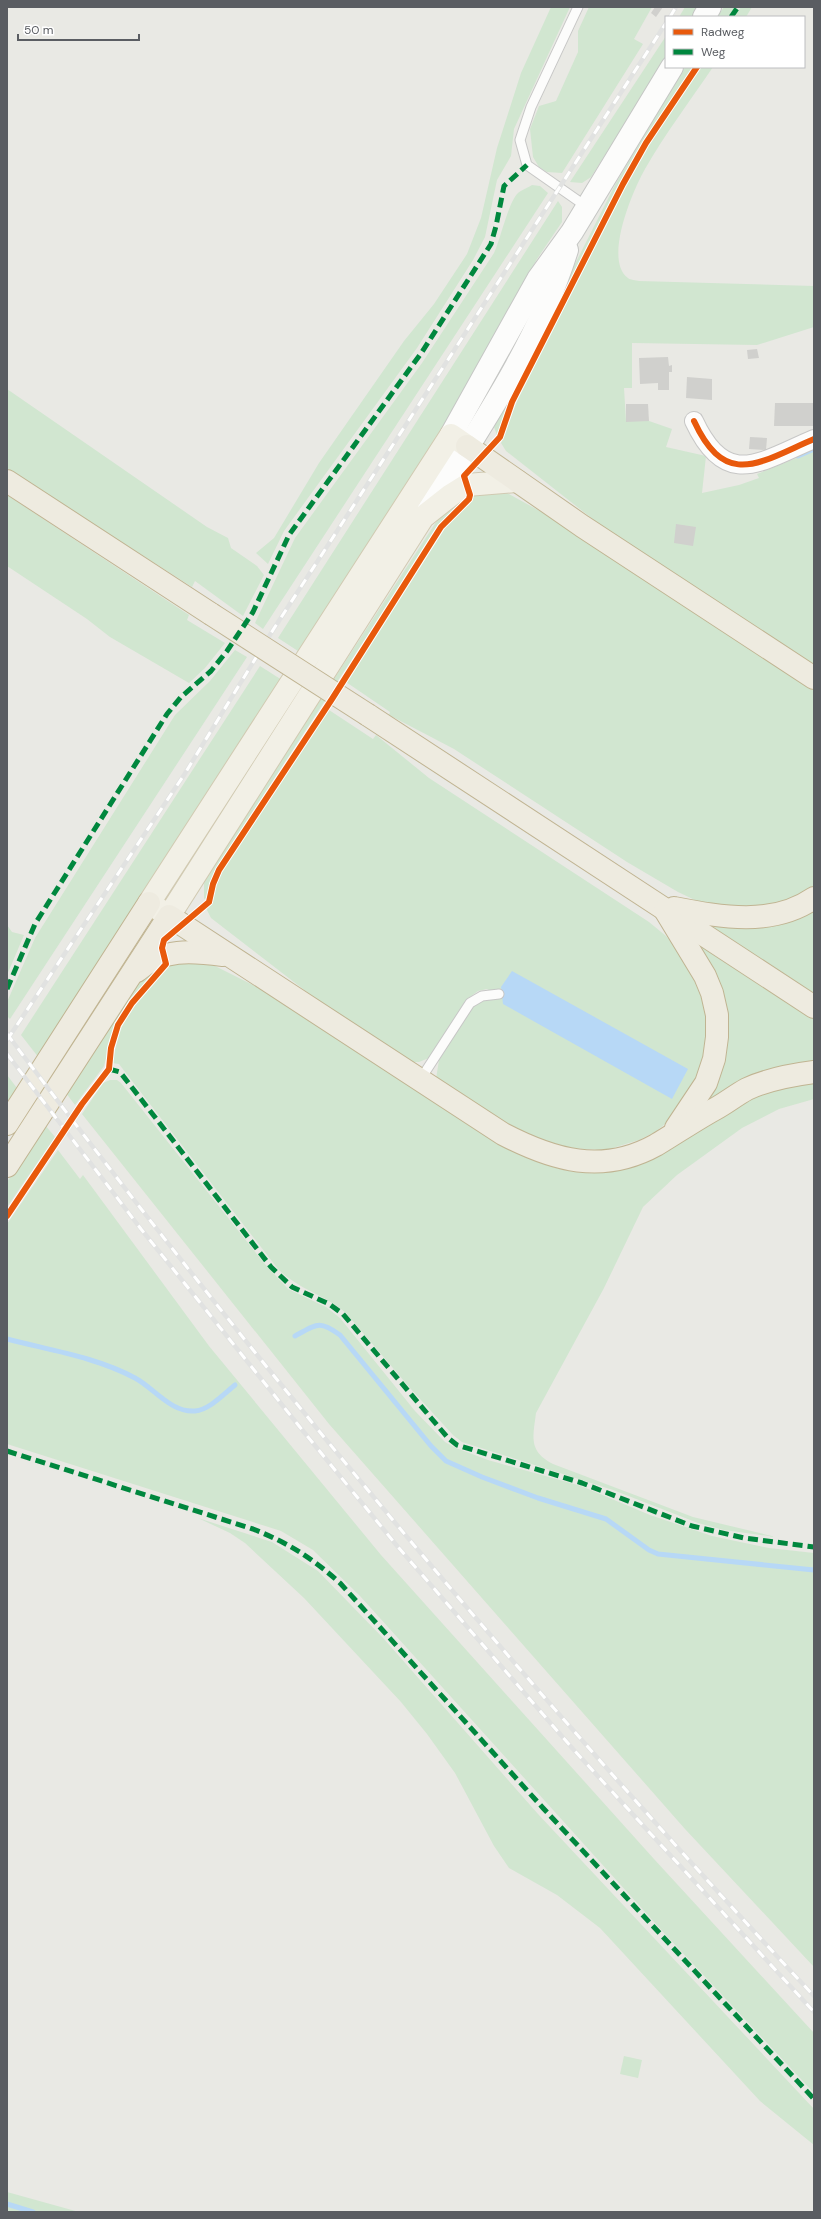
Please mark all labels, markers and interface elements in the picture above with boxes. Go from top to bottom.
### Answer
scale bar [18,16,139,42]
legend [665,16,805,68]
text: 50 m [24,22,53,38]
text: Radweg [701,24,745,40]
text: Weg [701,44,726,60]

